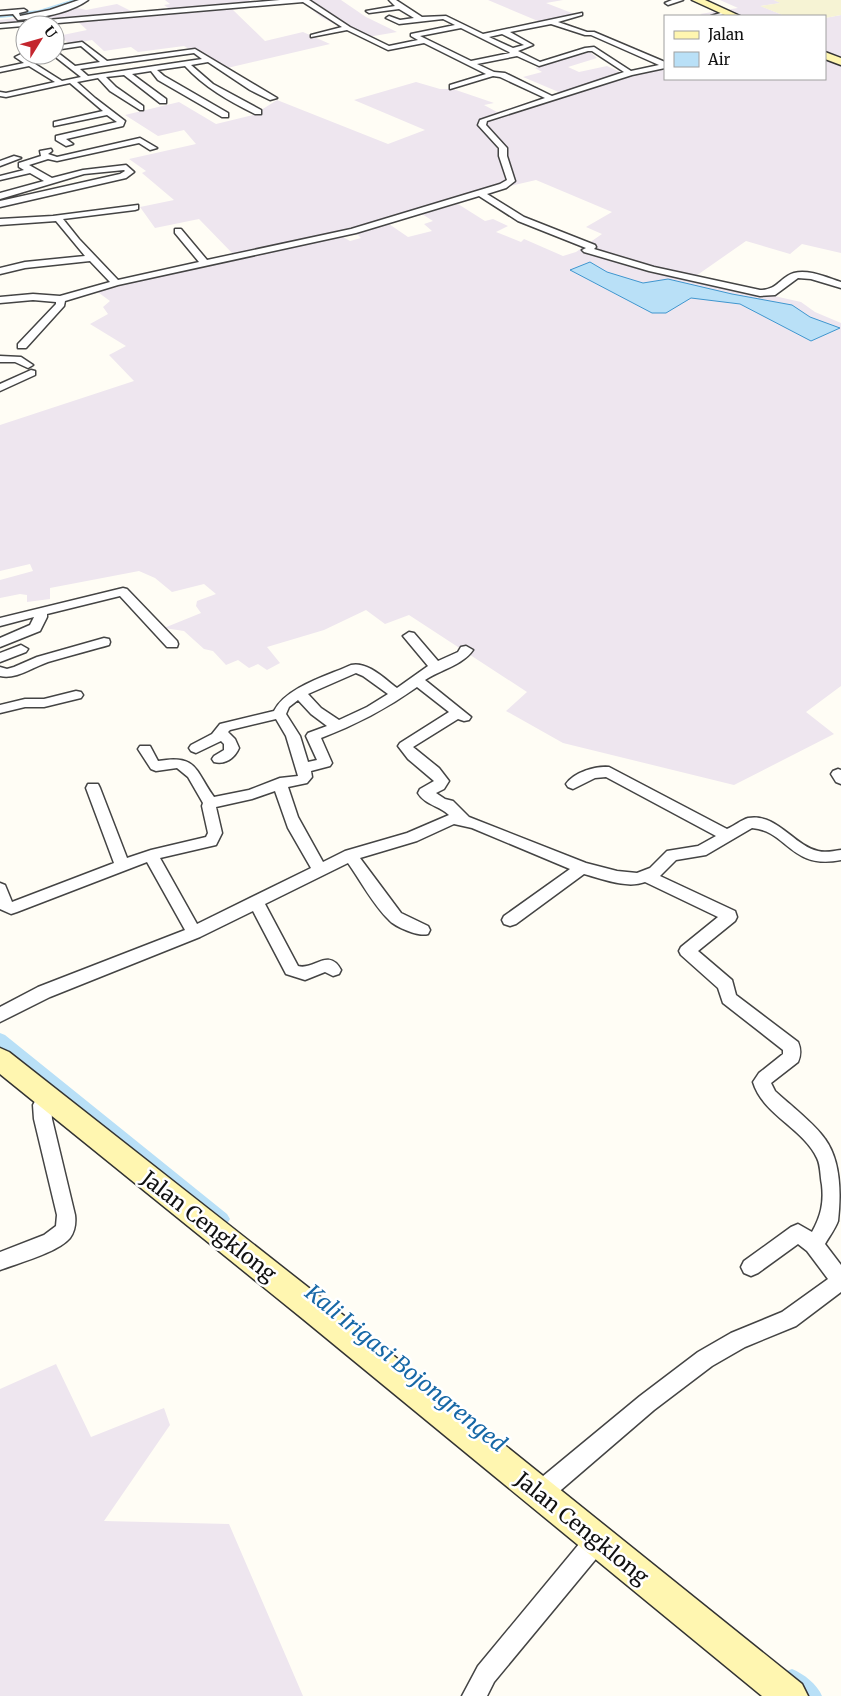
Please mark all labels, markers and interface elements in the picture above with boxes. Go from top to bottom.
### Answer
north arrow [15,15,65,65]
legend [664,15,826,80]
text: U [40,23,61,42]
text: Jalan [707,25,744,44]
text: Air [707,50,730,69]
street label: Jalan Cengklong [135,1164,282,1287]
water label: Kali Irigasi Bojongrenged [299,1278,512,1458]
street label: Jalan Cengklong [509,1465,655,1590]

